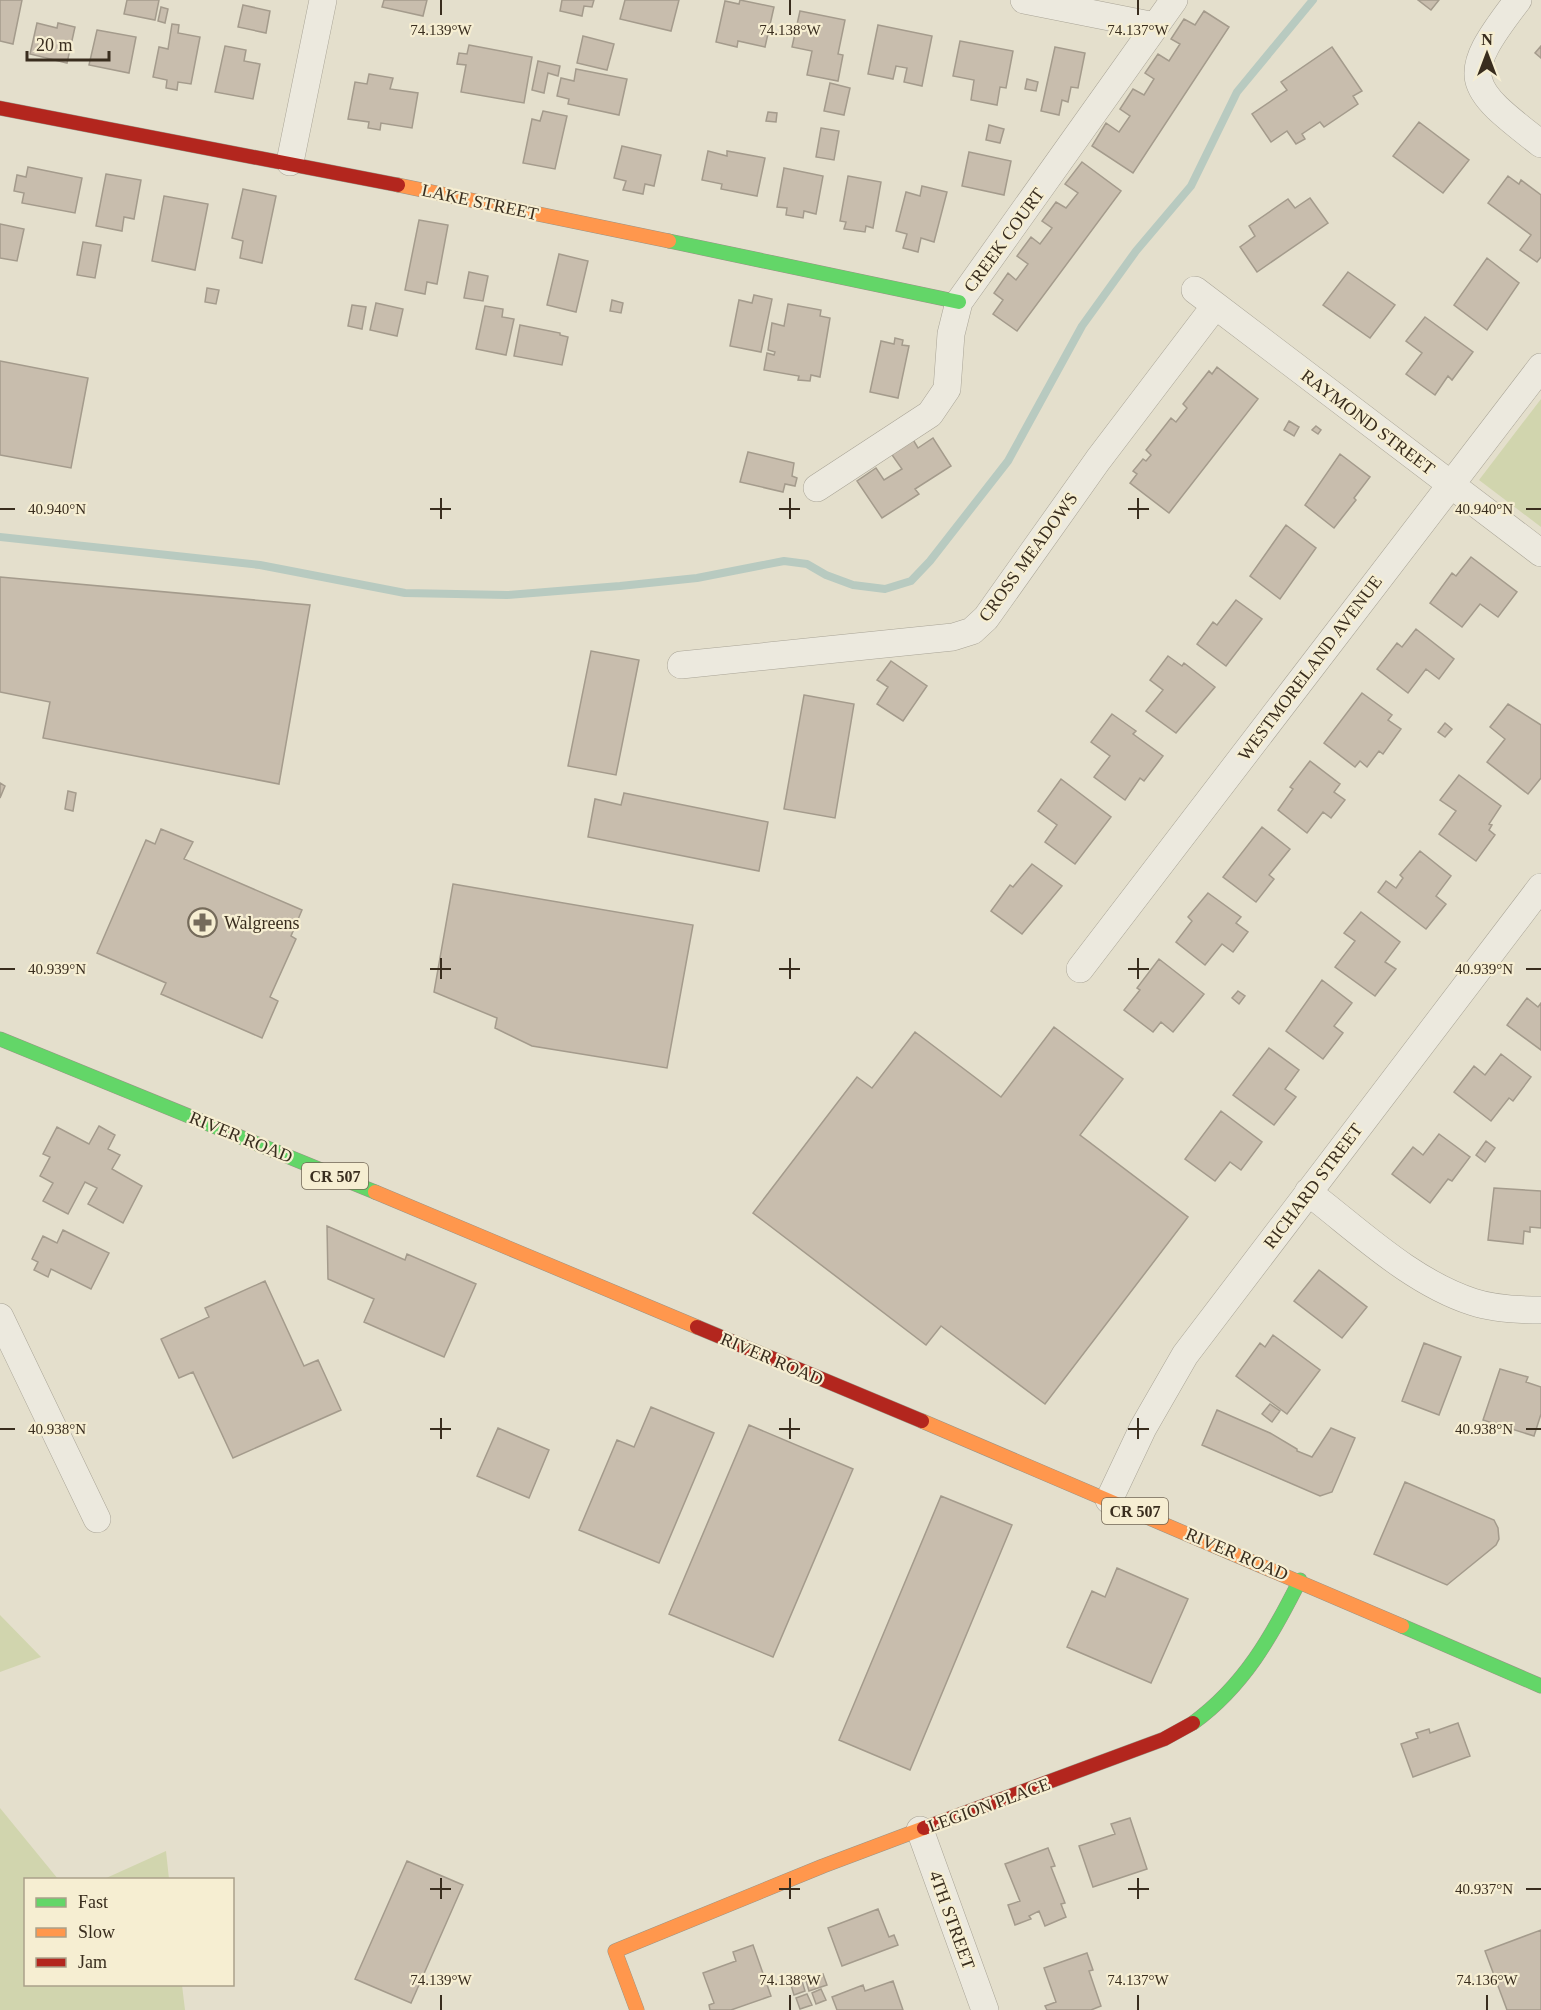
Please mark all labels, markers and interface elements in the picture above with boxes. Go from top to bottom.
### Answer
text: 74.139°W [410,22,473,38]
text: 74.138°W [759,22,822,38]
text: 74.137°W [1107,22,1170,38]
scale bar [27,24,110,62]
north arrow [1457,24,1517,84]
text: N [1481,31,1493,48]
text: 20 m [36,35,73,55]
street label: LAKE STREET [420,180,540,224]
street label: CREEK COURT [960,184,1048,296]
street label: RAYMOND STREET [1297,365,1439,479]
street label: CROSS MEADOWS [974,489,1082,625]
text: 40.940°N [28,501,86,517]
text: 40.940°N [1455,501,1513,517]
street label: WESTMORELAND AVENUE [1234,572,1386,764]
pharmacy icon: Walgreens [187,907,219,939]
place label: Walgreens [224,913,300,933]
text: 40.939°N [28,961,86,977]
text: 40.939°N [1455,961,1513,977]
street label: RIVER ROAD [186,1107,296,1167]
street label: RICHARD STREET [1259,1119,1367,1253]
road number: CR 507 [302,1163,368,1189]
street label: RIVER ROAD [718,1328,826,1390]
text: 40.938°N [28,1421,86,1437]
text: 40.938°N [1455,1421,1513,1437]
road number: CR 507 [1102,1498,1168,1524]
street label: RIVER ROAD [1183,1523,1291,1585]
street label: LEGION PLACE [925,1774,1053,1836]
street label: 4TH STREET [925,1868,979,1972]
legend [24,1878,234,1986]
text: 40.937°N [1455,1881,1513,1897]
text: Fast [78,1892,108,1912]
text: Slow [78,1922,115,1942]
text: Jam [78,1952,107,1972]
text: 74.139°W [410,1972,473,1988]
text: 74.138°W [759,1972,822,1988]
text: 74.137°W [1107,1972,1170,1988]
text: 74.136°W [1456,1972,1519,1988]

